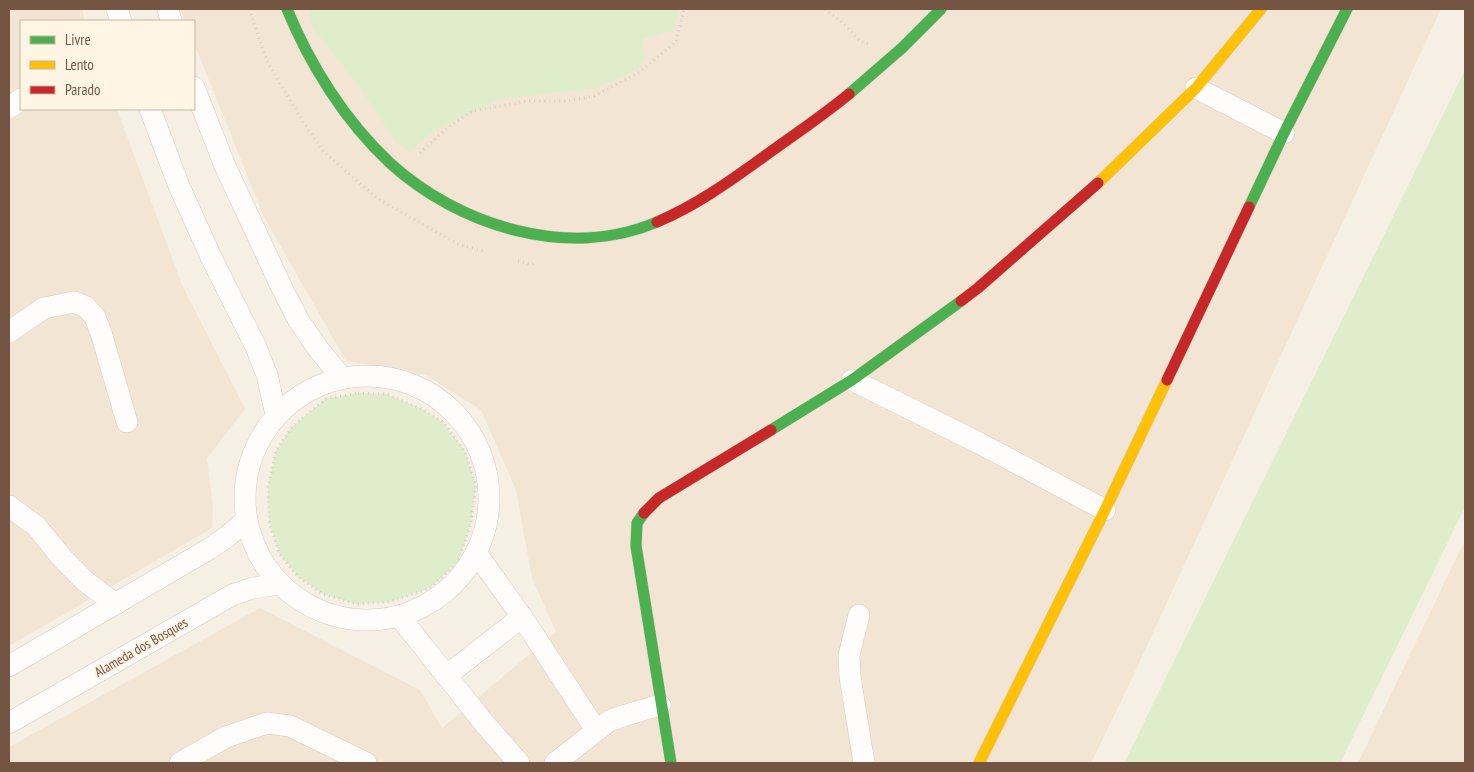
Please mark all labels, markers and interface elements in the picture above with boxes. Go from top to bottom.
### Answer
legend [20,20,195,110]
text: Livre [65,30,91,49]
text: Lento [65,55,94,74]
text: Parado [65,80,100,99]
street label: Alameda dos Bosques [91,613,191,681]

